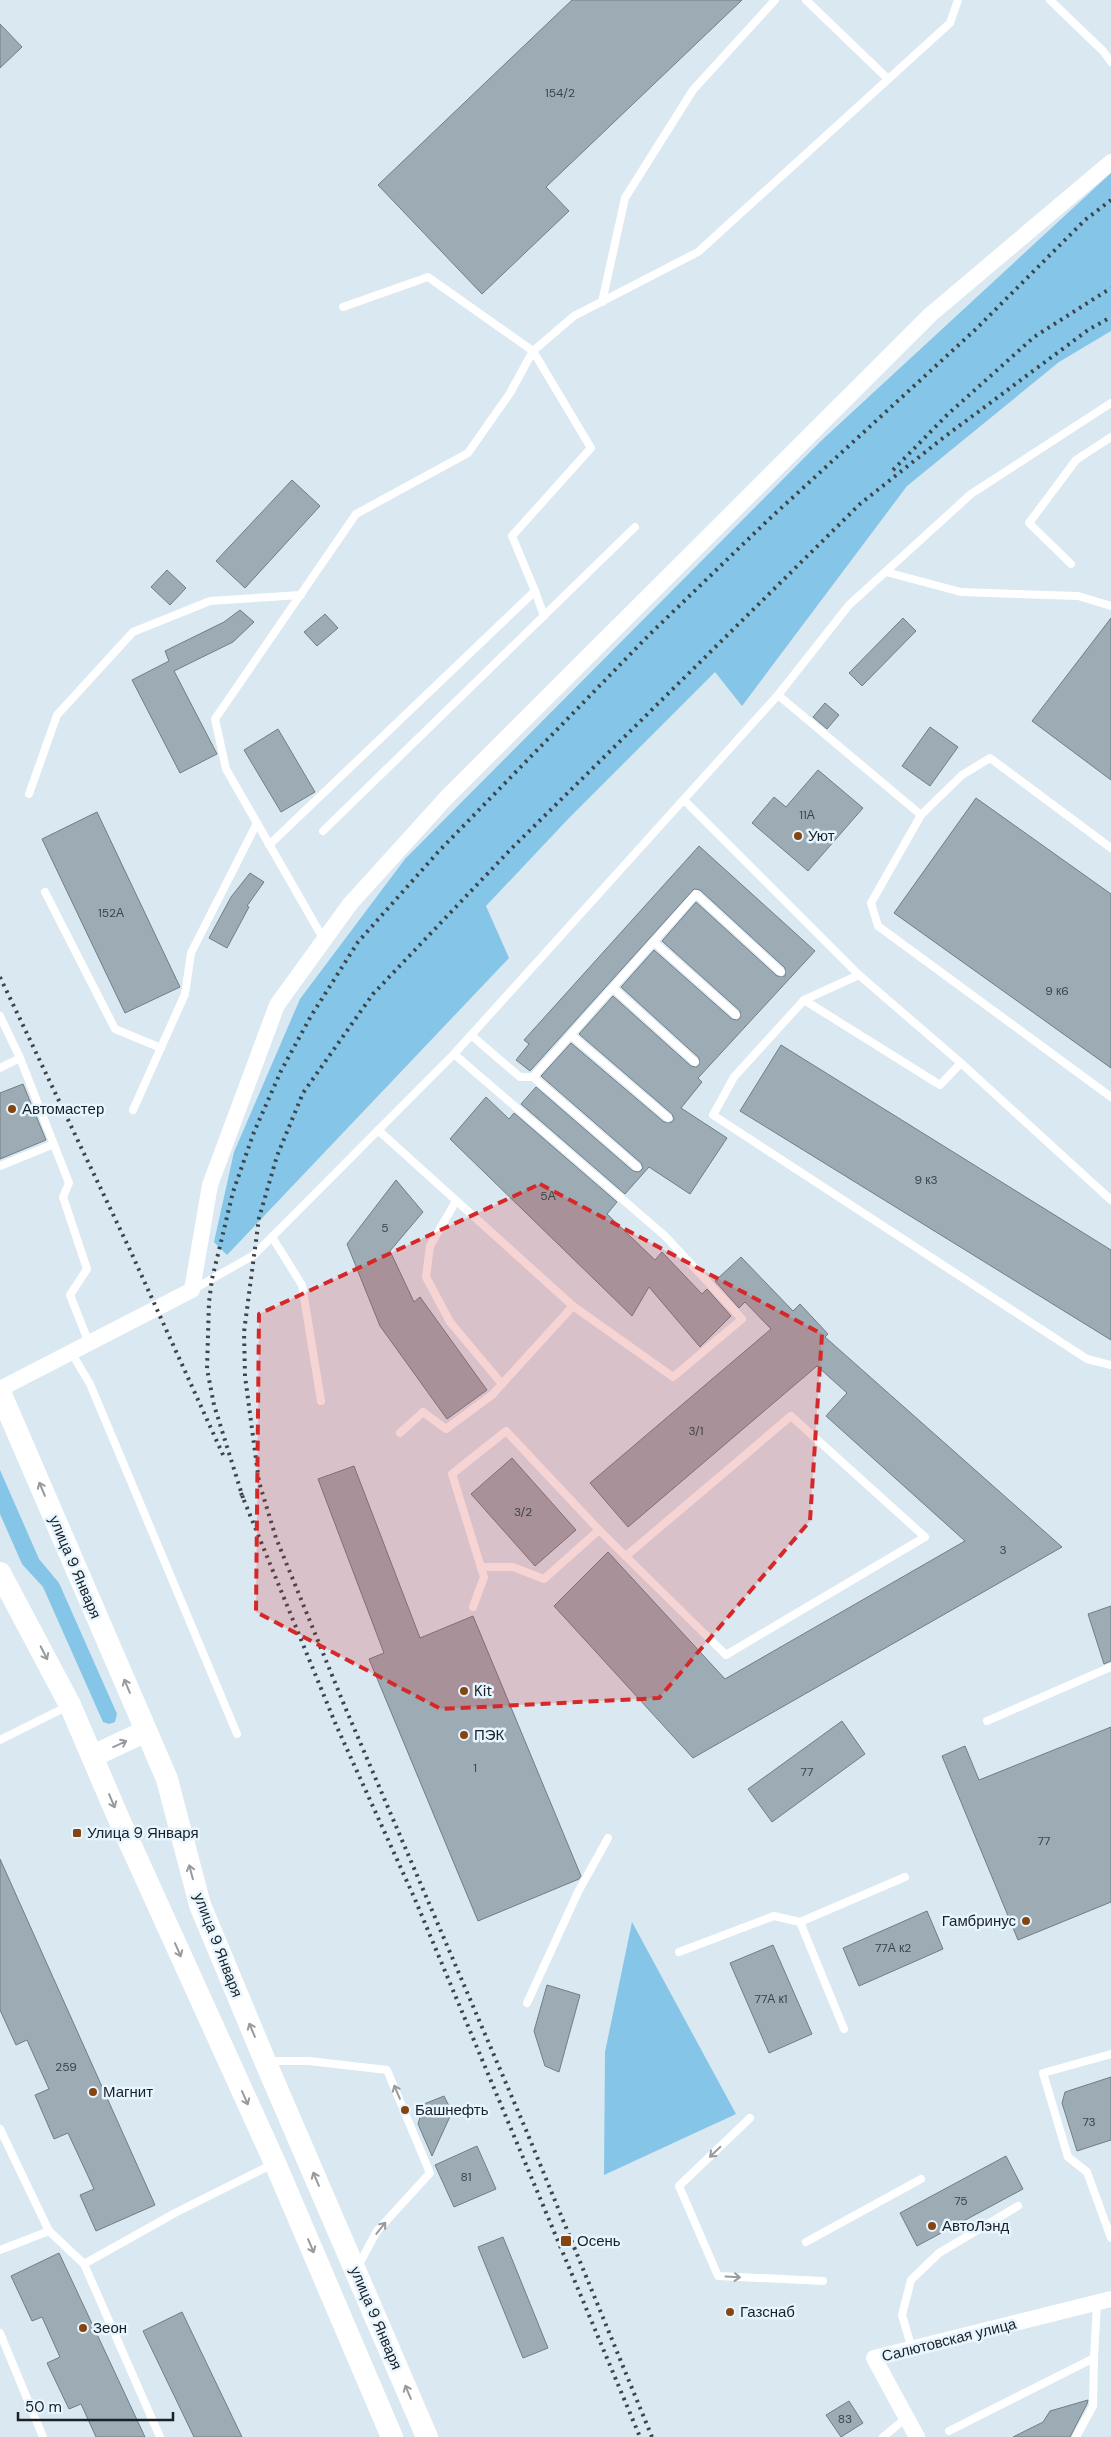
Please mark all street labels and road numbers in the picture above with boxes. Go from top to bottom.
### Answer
street label: улица 9 Января [44,1512,106,1622]
street label: улица 9 Января [189,1890,247,2000]
street label: улица 9 Января [345,2263,407,2373]
street label: Салютовская улица [880,2313,1019,2366]

